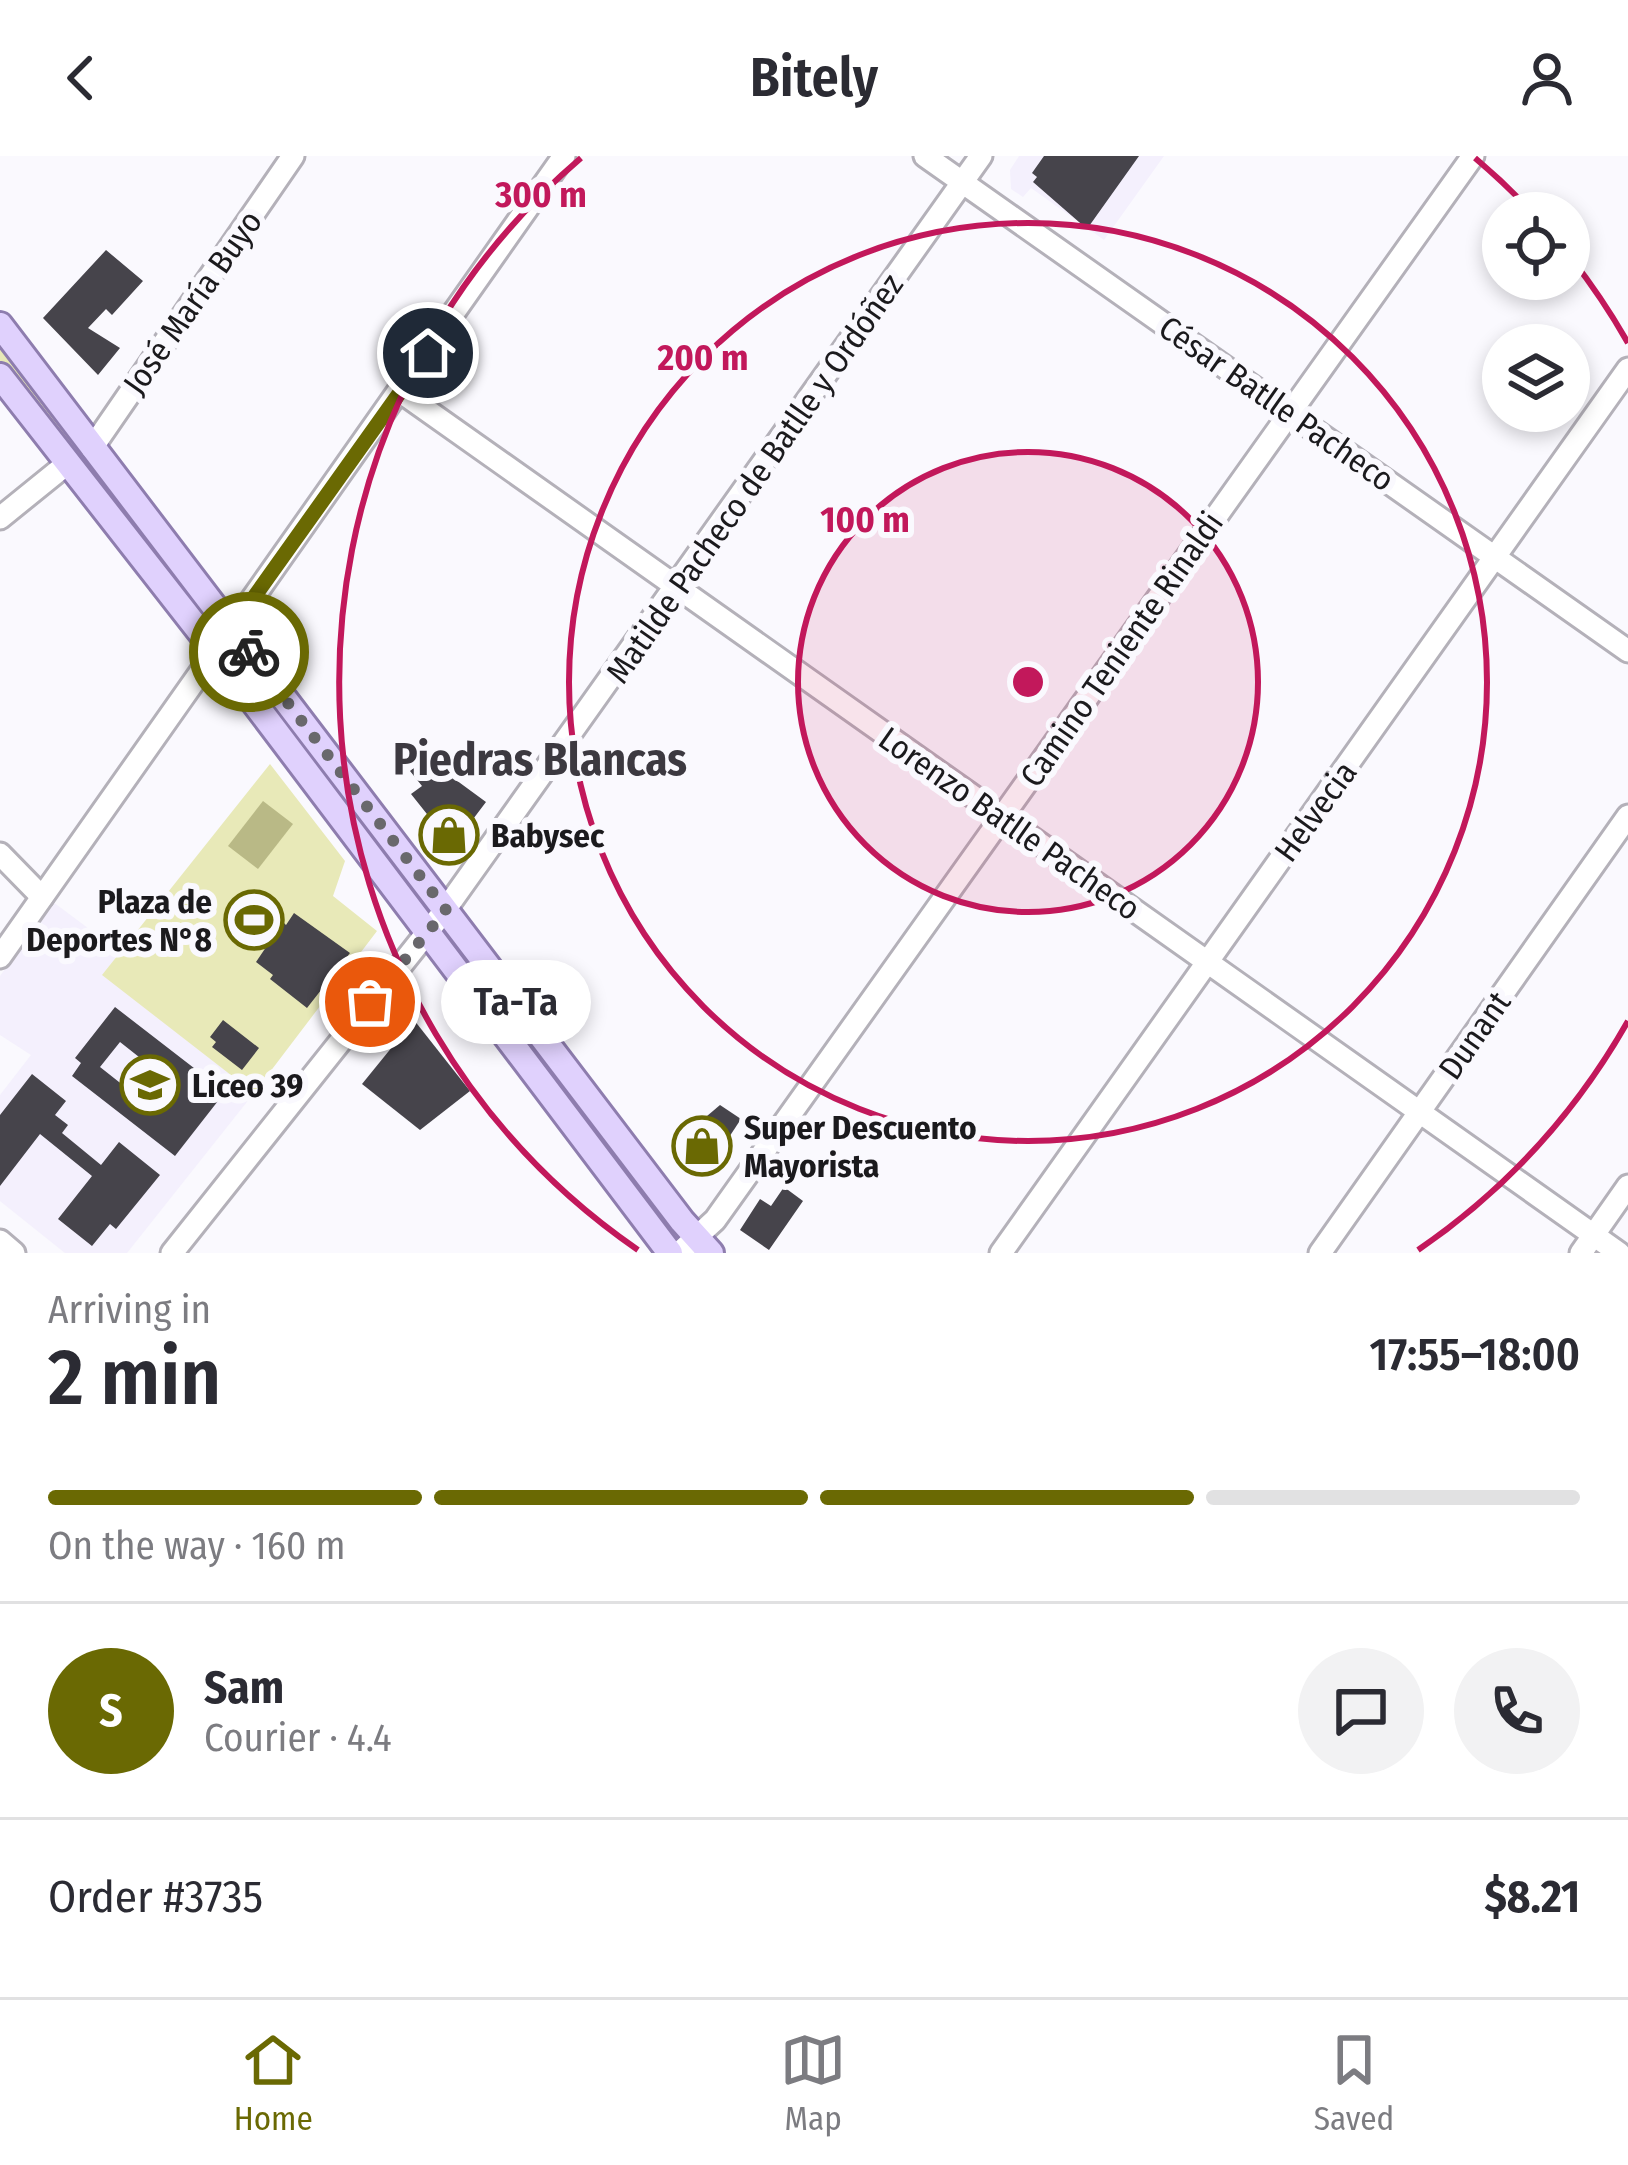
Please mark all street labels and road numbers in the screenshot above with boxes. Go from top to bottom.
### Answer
street label: José María Buyo [115,203,271,402]
street label: Matilde Pacheco de Batlle y Ordóñez [598,266,912,691]
street label: César Batlle Pacheco [1151,308,1402,500]
street label: Camino Teniente Rinaldi [1012,504,1232,795]
street label: Lorenzo Batlle Pacheco [871,719,1148,929]
street label: Helvecia [1266,754,1366,870]
street label: Dunant [1430,984,1519,1087]

